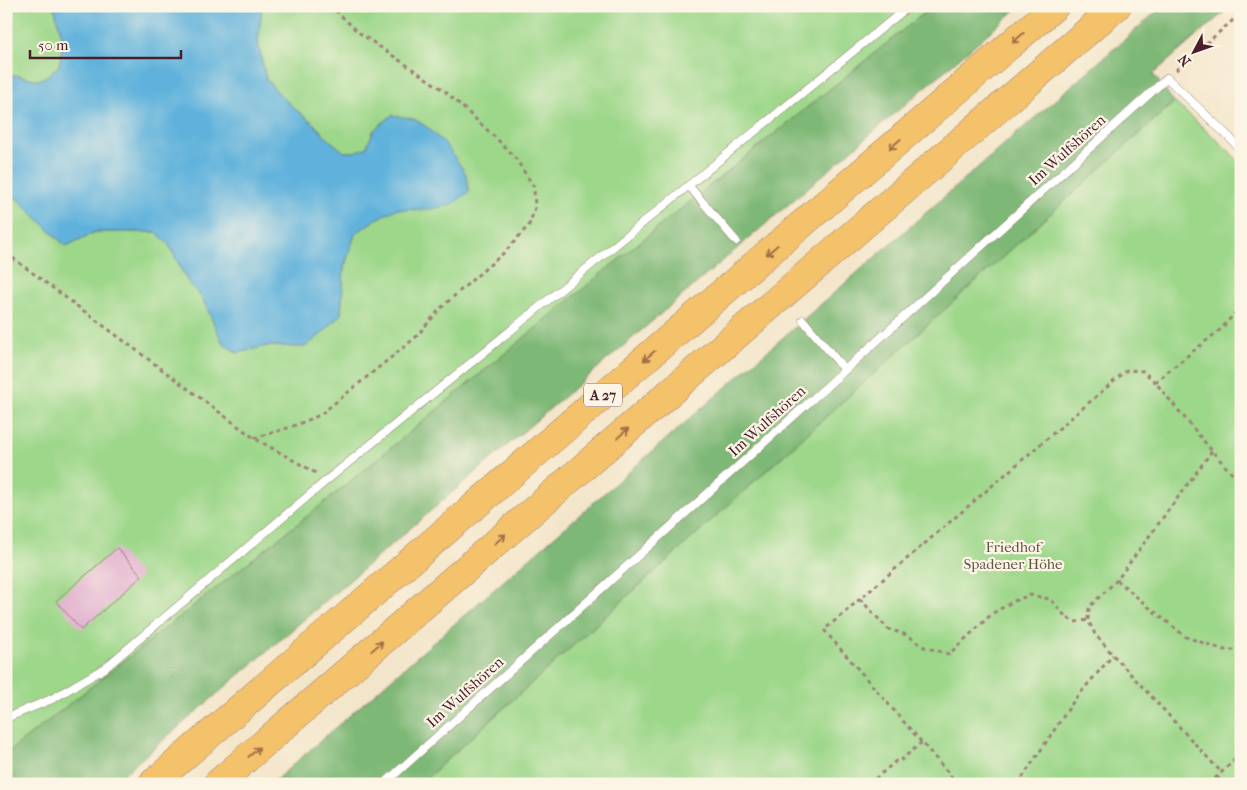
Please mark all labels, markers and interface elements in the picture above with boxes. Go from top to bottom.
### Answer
scale bar [30,28,181,60]
north arrow [1170,28,1220,78]
one-way arrow [1012,32,1025,44]
text: 50 m [38,36,69,54]
text: N [1174,50,1194,70]
street label: Im Wulfshören [1025,111,1109,189]
one-way arrow [889,138,902,149]
one-way arrow [765,244,778,256]
one-way arrow [642,350,655,362]
street label: Im Wulfshören [725,382,809,460]
road number: A 27 [584,384,622,406]
one-way arrow [616,427,629,439]
one-way arrow [493,534,506,545]
park label: Friedhof Spadener Höhe [964,538,1063,573]
one-way arrow [370,640,383,651]
street label: Im Wulfshören [423,653,507,731]
one-way arrow [248,746,261,758]

